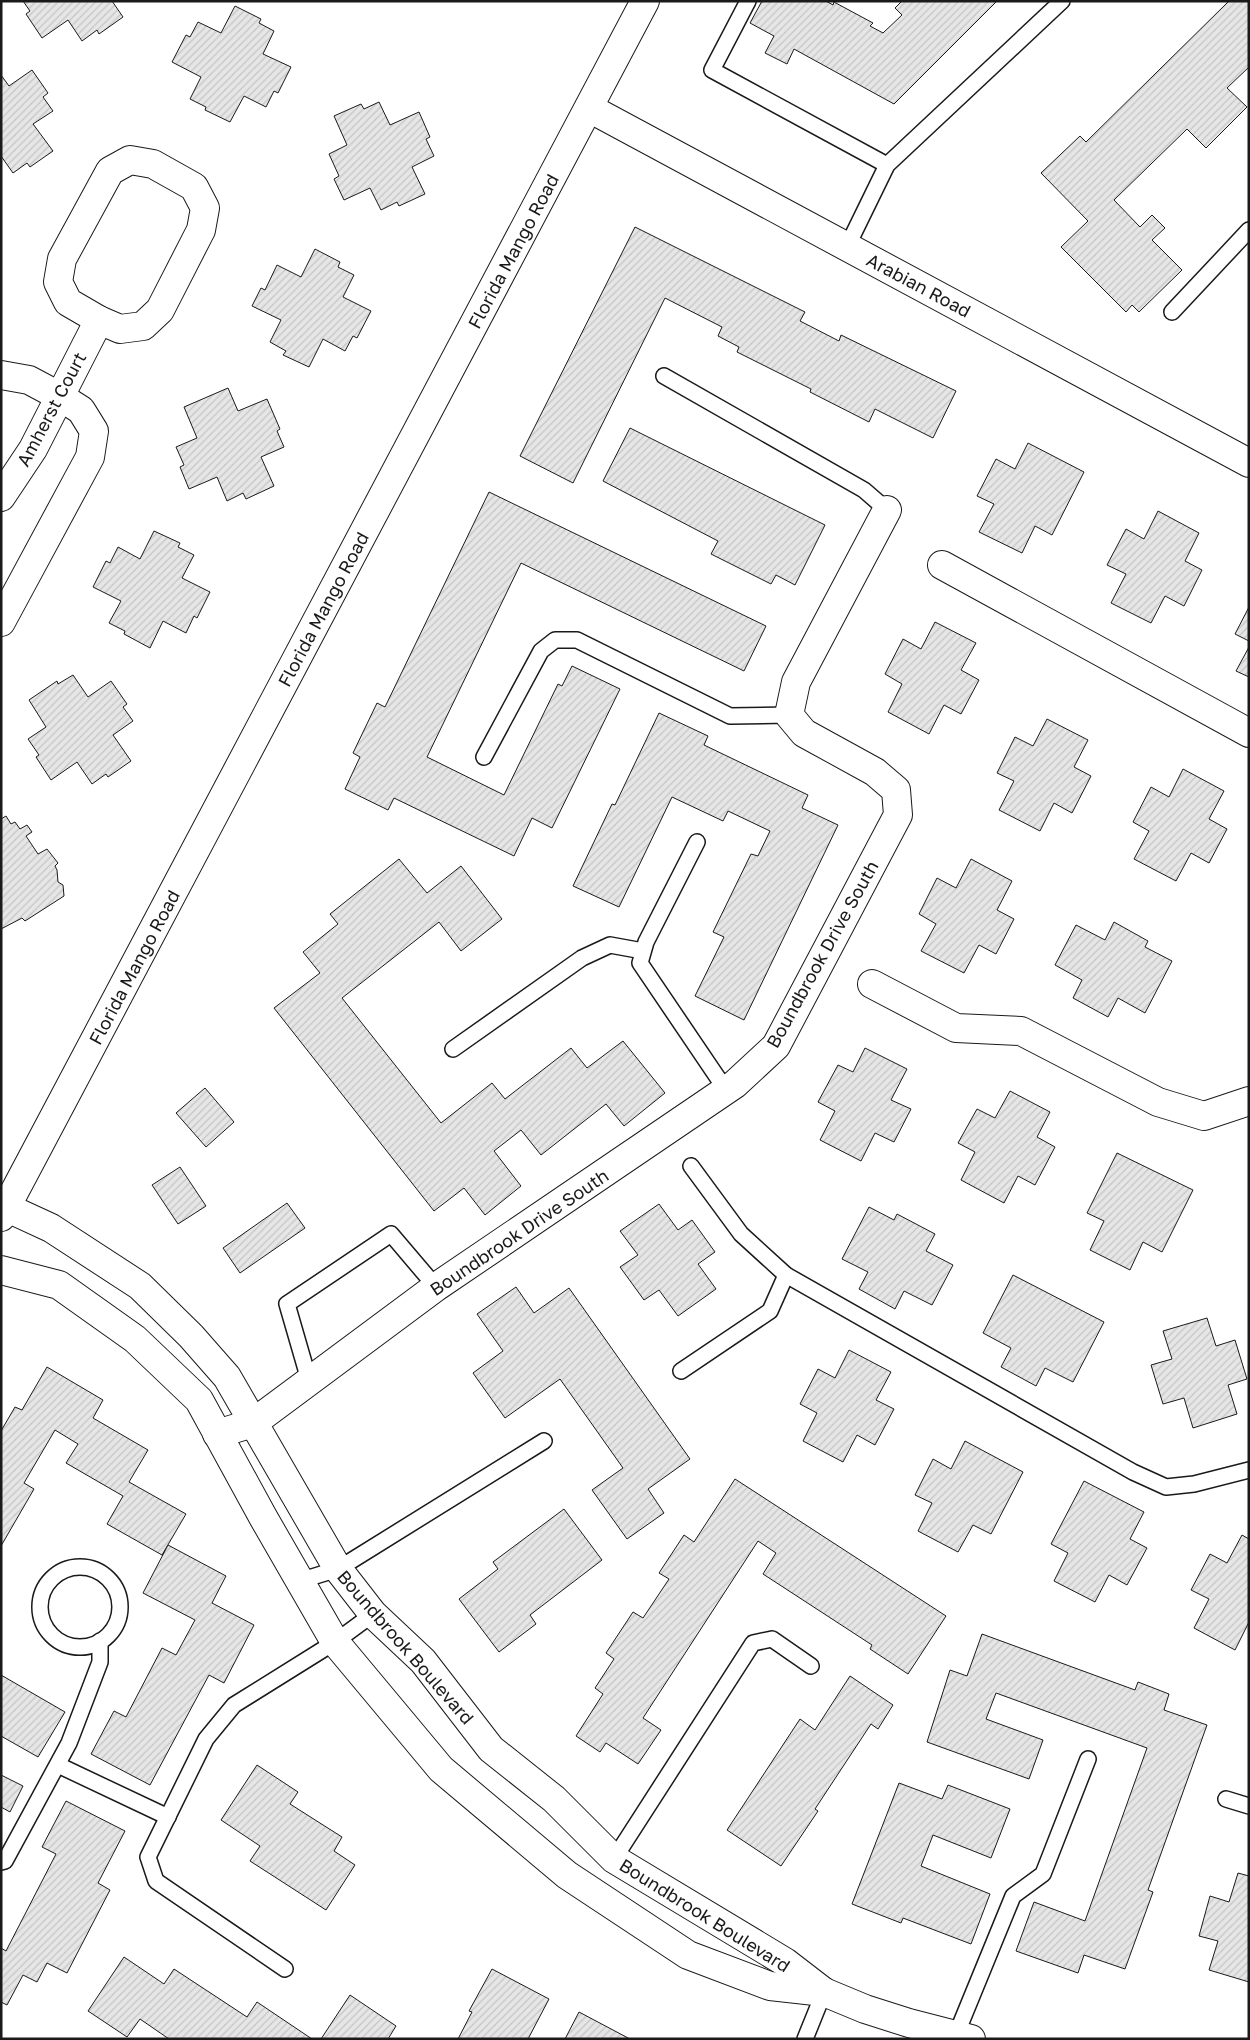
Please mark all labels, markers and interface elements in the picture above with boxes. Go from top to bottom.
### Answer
street label: Florida Mango Road [463,170,563,332]
street label: Arabian Road [863,248,975,322]
street label: Amherst Court [12,348,90,470]
street label: Florida Mango Road [273,528,373,690]
street label: Boundbrook Drive South [761,857,883,1051]
street label: Florida Mango Road [84,886,184,1048]
street label: Boundbrook Drive South [426,1164,612,1300]
street label: Boundbrook Boulevard [333,1565,479,1729]
street label: Boundbrook Boulevard [616,1853,794,1977]

